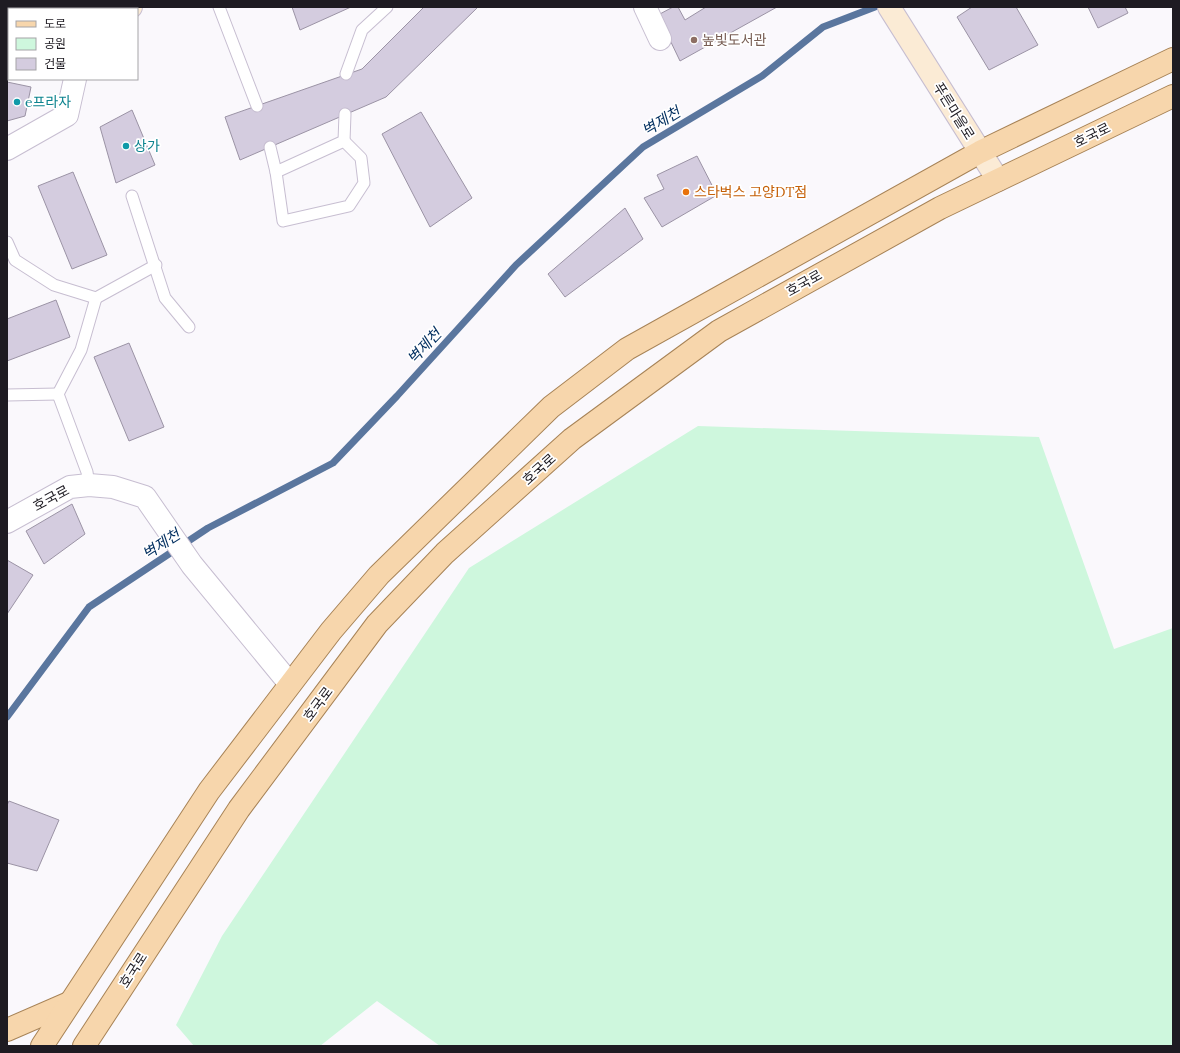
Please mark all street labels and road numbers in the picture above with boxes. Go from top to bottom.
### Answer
street label: 푸른마을로 [929,79,979,143]
street label: 호국로 [1071,118,1113,152]
street label: 호국로 [783,266,825,300]
street label: 호국로 [519,449,559,489]
street label: 호국로 [30,481,72,515]
street label: 호국로 [299,683,337,725]
street label: 호국로 [115,949,151,991]

